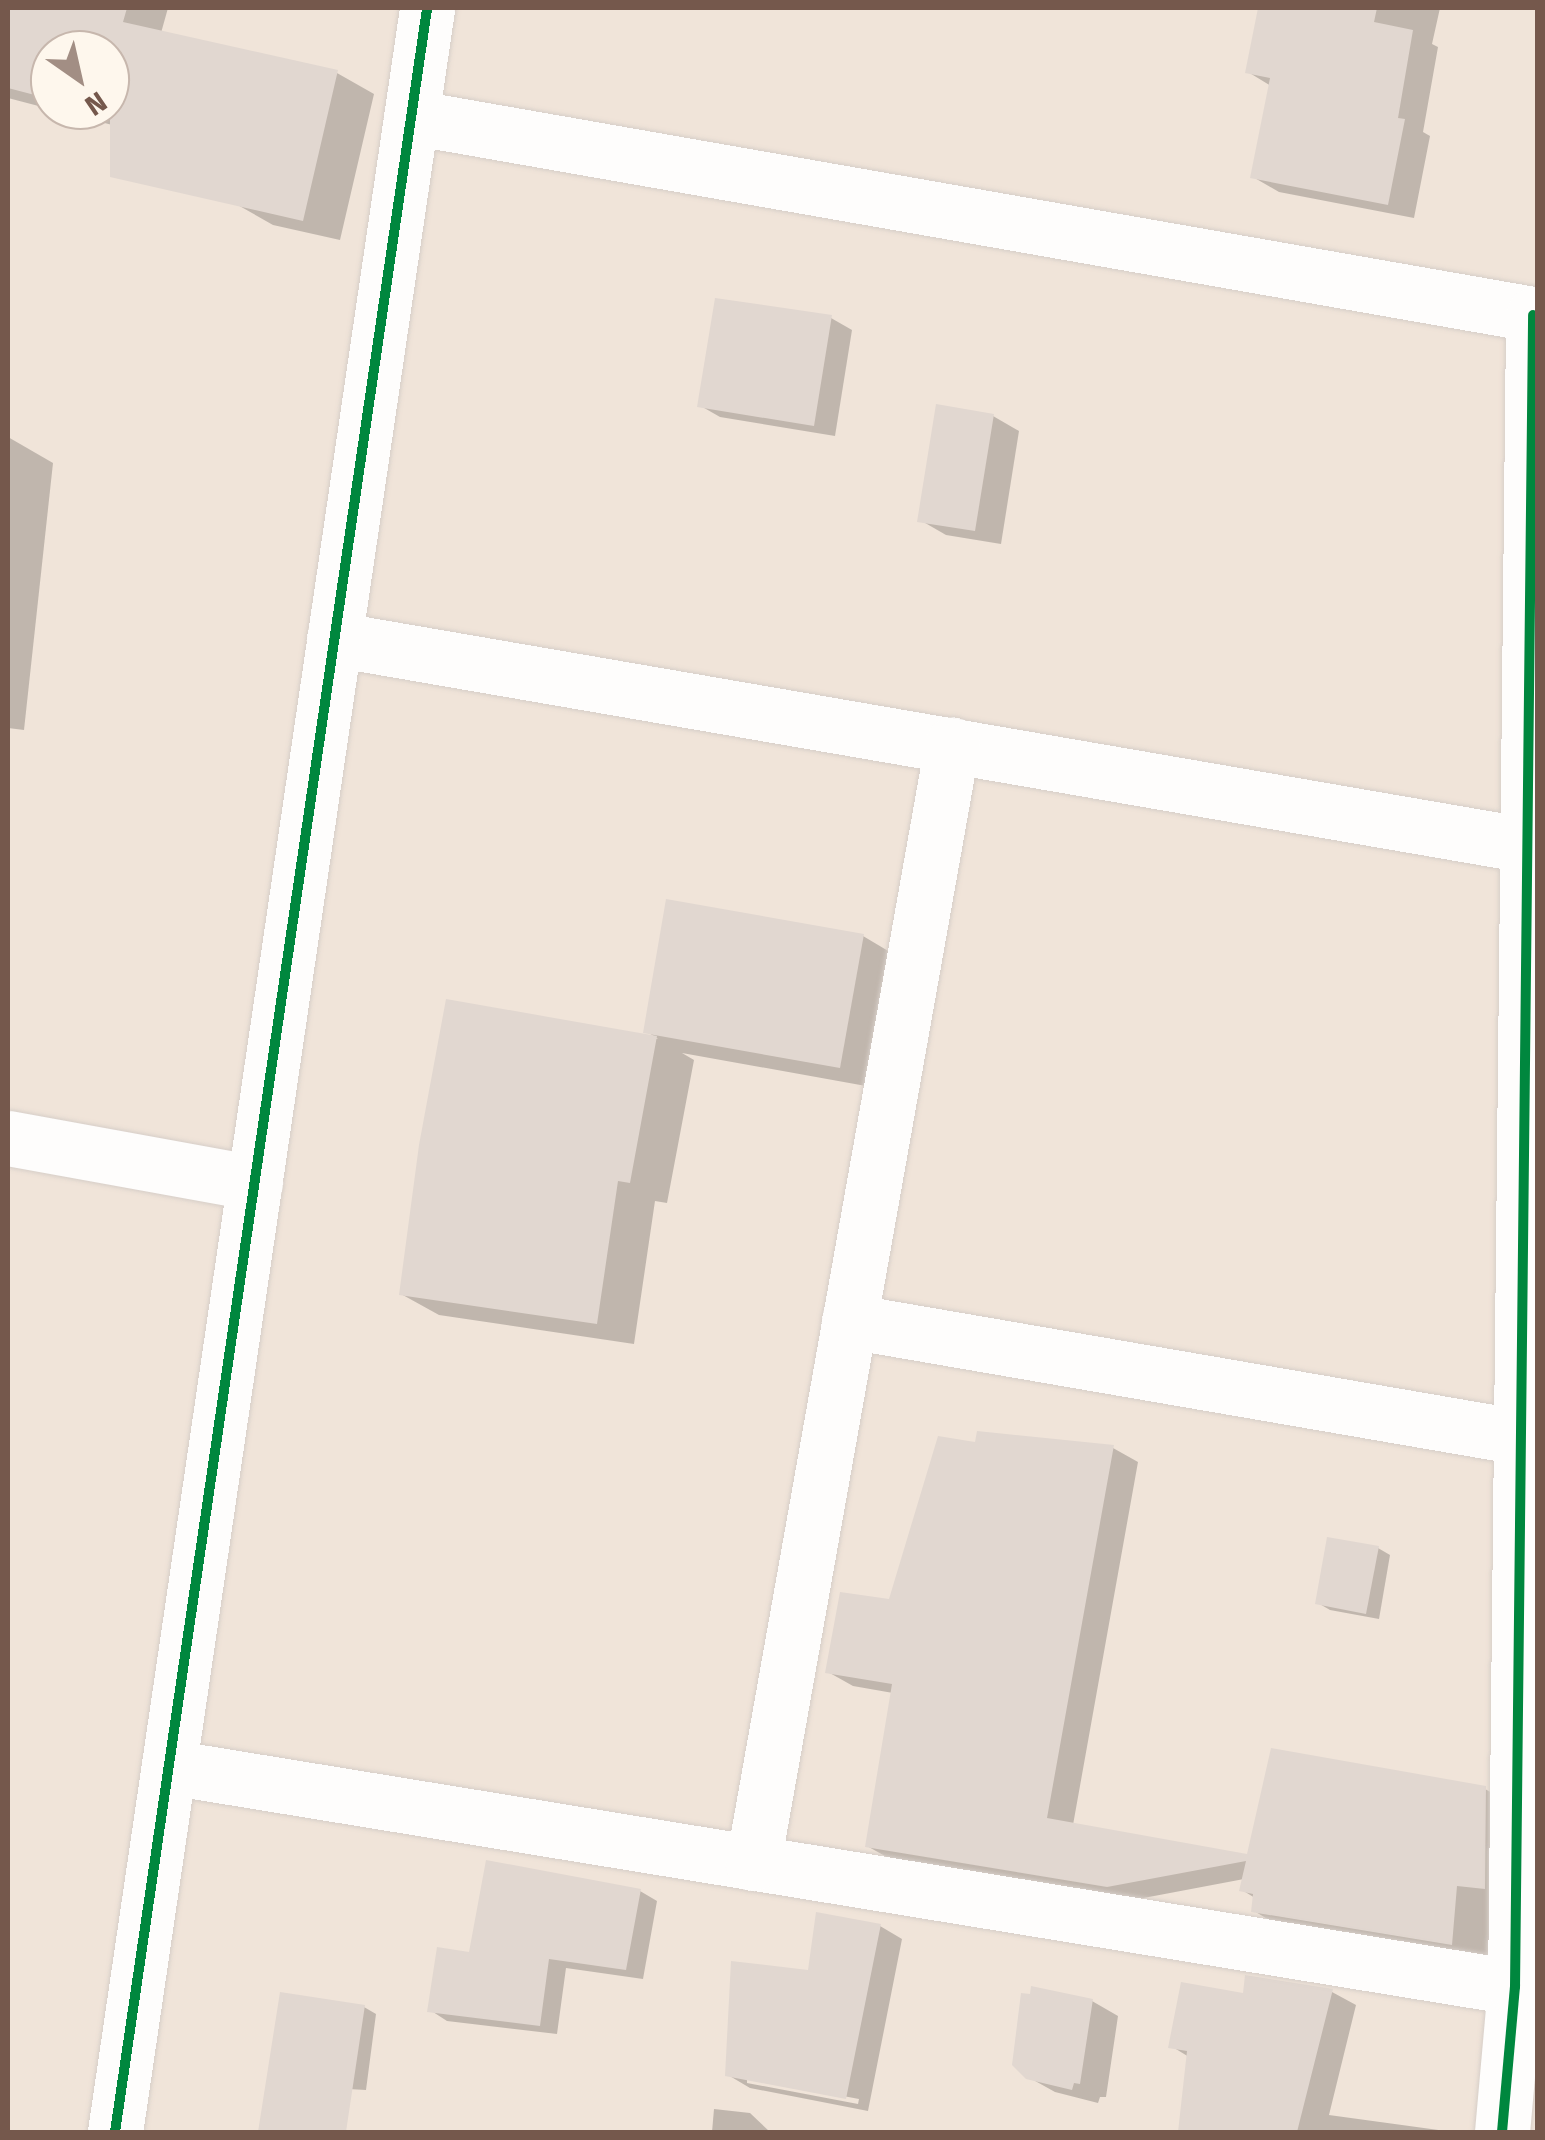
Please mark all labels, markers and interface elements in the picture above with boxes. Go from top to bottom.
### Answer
north arrow [30,30,130,130]
text: N [79,85,113,122]

